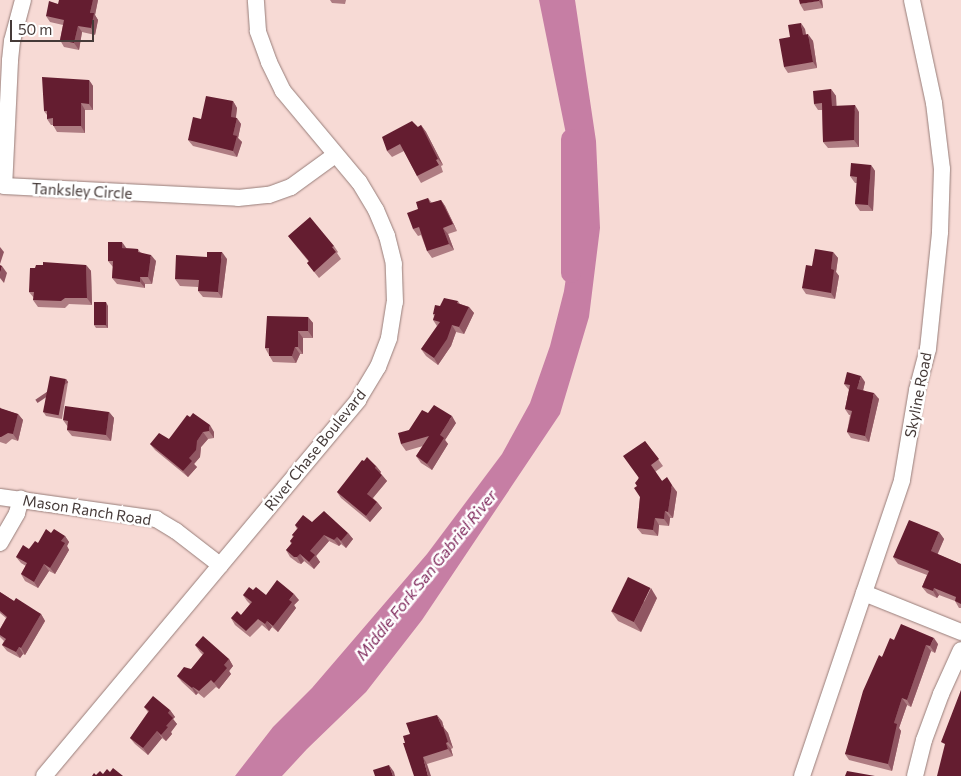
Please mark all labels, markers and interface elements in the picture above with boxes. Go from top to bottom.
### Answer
scale bar [12,10,96,42]
text: 50 m [18,20,52,38]
street label: Tanksley Circle [31,179,133,203]
street label: Skyline Road [901,351,935,439]
street label: River Chase Boulevard [261,386,369,514]
water label: Middle Fork San Gabriel River [351,486,501,664]
street label: Mason Ranch Road [22,491,152,529]

